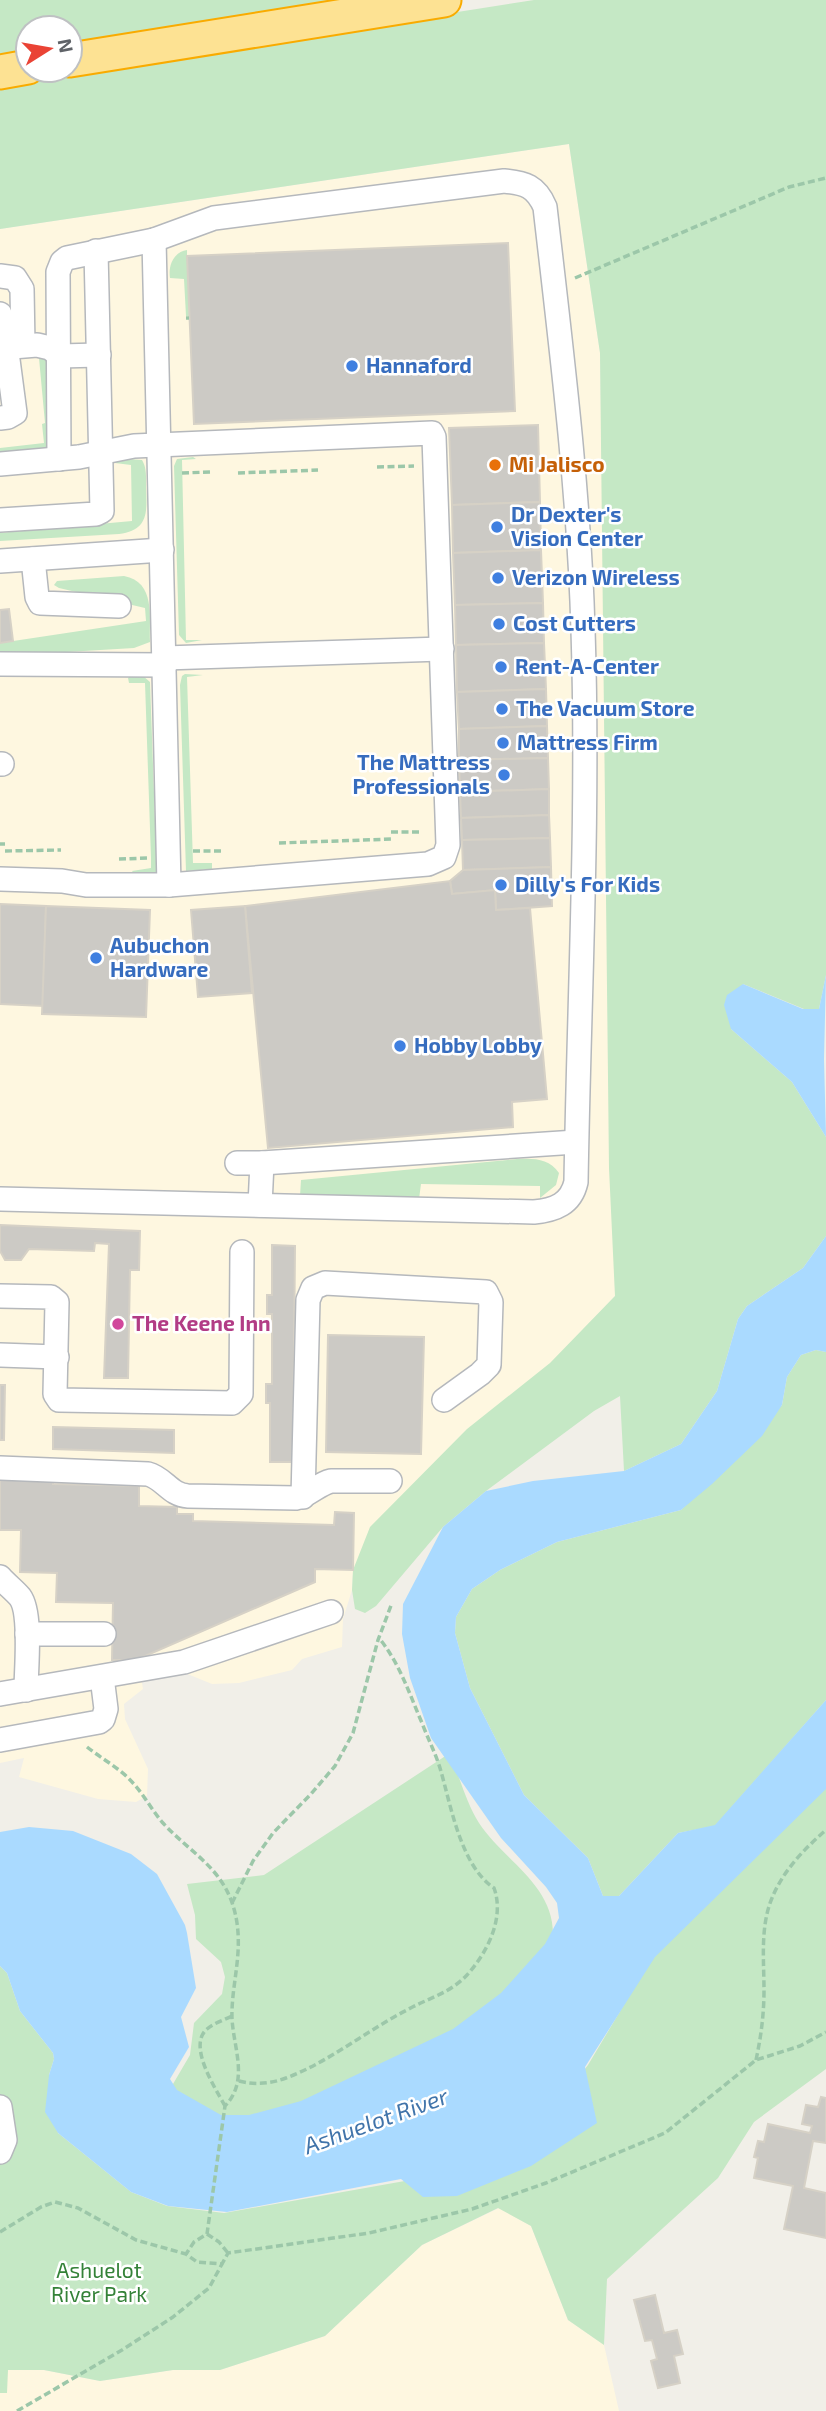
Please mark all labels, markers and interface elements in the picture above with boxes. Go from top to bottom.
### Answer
north arrow [14,14,84,84]
text: N [54,37,79,55]
place label: Hannaford [366,352,472,377]
marker: Hannaford [344,358,360,374]
place label: Mi Jalisco [509,451,605,476]
marker: Mi Jalisco [487,457,503,473]
place label: Dr Dexter's Vision Center [511,501,643,550]
marker: Dr Dexter's Vision Center [489,519,505,535]
place label: Verizon Wireless [512,564,680,589]
marker: Verizon Wireless [490,570,506,586]
place label: Cost Cutters [513,610,636,635]
marker: Cost Cutters [491,616,507,632]
place label: Rent-A-Center [515,653,659,678]
marker: Rent-A-Center [493,659,509,675]
place label: The Vacuum Store [516,695,695,720]
marker: The Vacuum Store [494,701,510,717]
place label: Mattress Firm [517,729,658,754]
marker: Mattress Firm [495,735,511,751]
place label: The Mattress Professionals [353,749,490,798]
marker: The Mattress Professionals [496,767,512,783]
place label: Dilly's For Kids [515,871,660,897]
marker: Dilly's For Kids [493,877,509,893]
place label: Aubuchon Hardware [110,932,209,981]
marker: Aubuchon Hardware [88,950,104,966]
place label: Hobby Lobby [414,1032,542,1058]
marker: Hobby Lobby [392,1038,408,1054]
place label: The Keene Inn [132,1310,271,1335]
marker: The Keene Inn [110,1316,126,1332]
water label: Ashuelot River [299,2081,452,2159]
park label: Ashuelot River Park [51,2257,147,2306]

